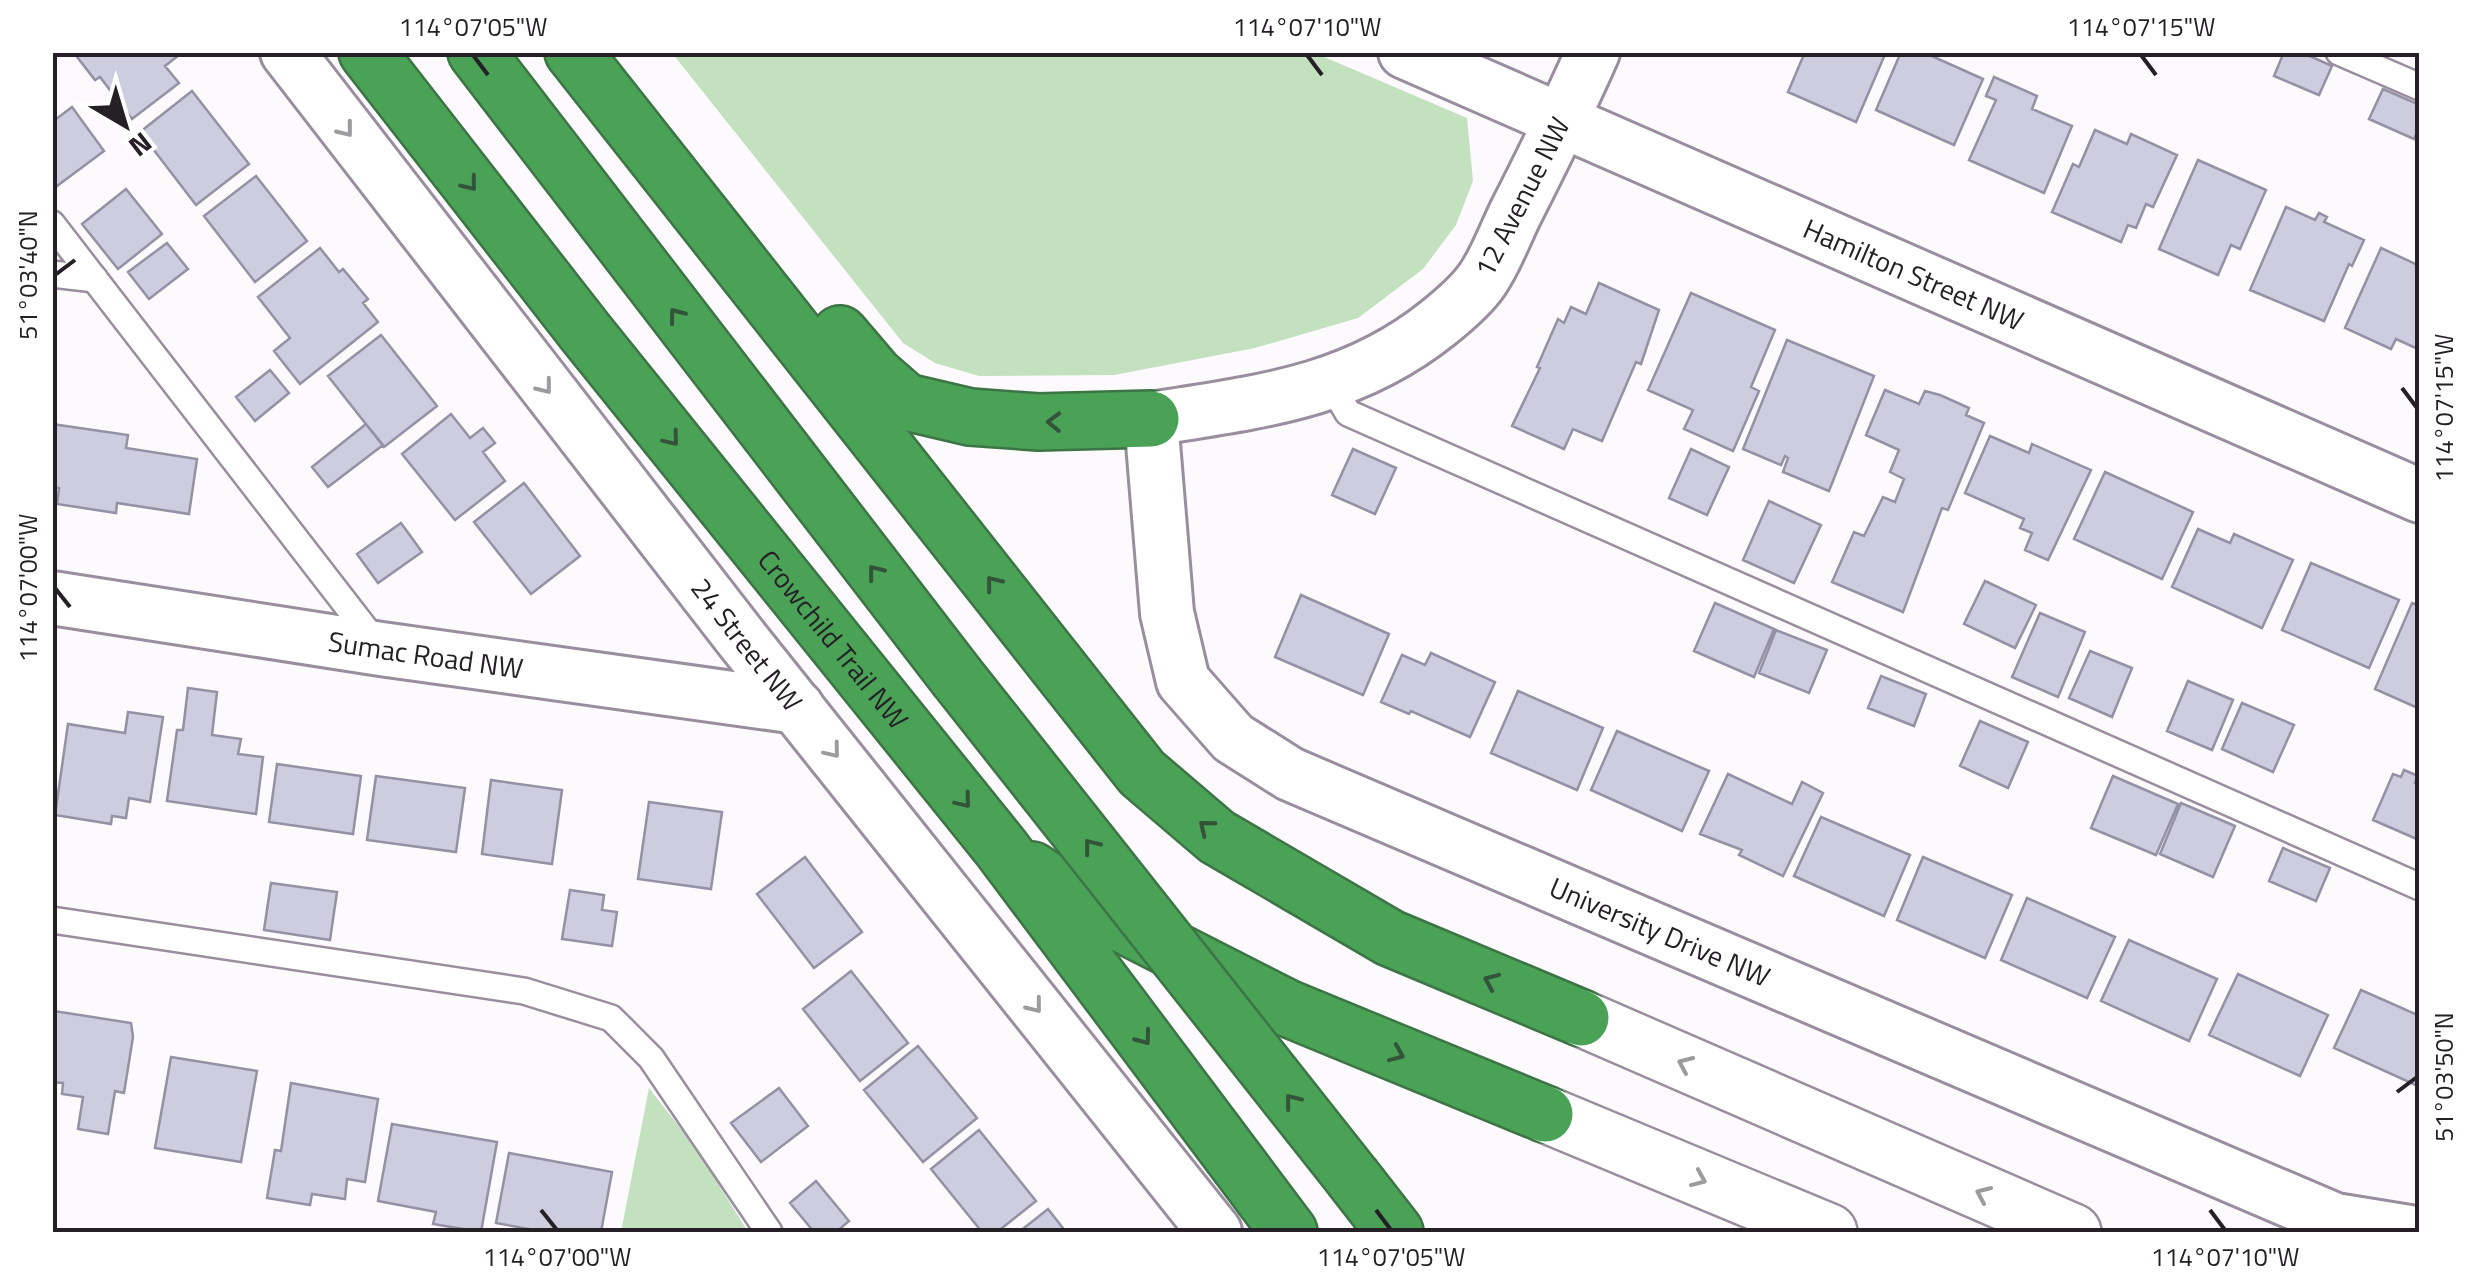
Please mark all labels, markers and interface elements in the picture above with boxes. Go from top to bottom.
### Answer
text: 114°07'05"W [399,8,547,46]
text: 114°07'10"W [1233,8,1381,46]
text: 114°07'15"W [2067,8,2215,46]
north arrow [75,75,175,175]
street label: 12 Avenue NW [1463,109,1580,285]
one-way arrow [334,119,352,137]
text: N [120,122,162,168]
one-way arrow [458,173,476,191]
street label: Hamilton Street NW [1797,207,2031,341]
text: 51°03'40"N [9,210,47,340]
one-way arrow [670,308,687,326]
text: 114°07'15"W [2425,334,2463,482]
one-way arrow [533,376,550,394]
one-way arrow [1045,411,1061,432]
one-way arrow [660,428,678,446]
text: 114°07'00"W [9,514,47,662]
street label: Crowchild Trail NW [748,540,919,738]
one-way arrow [869,565,887,583]
street label: 24 Street NW [681,568,813,720]
one-way arrow [988,576,1005,594]
street label: Sumac Road NW [325,619,526,690]
one-way arrow [821,740,839,758]
one-way arrow [952,790,970,808]
one-way arrow [1199,821,1217,839]
one-way arrow [1085,839,1102,857]
street label: University Drive NW [1543,865,1777,998]
one-way arrow [1483,972,1501,992]
one-way arrow [1023,995,1041,1013]
text: 51°03'50"N [2425,1012,2463,1142]
one-way arrow [1132,1027,1149,1045]
one-way arrow [1387,1042,1405,1062]
one-way arrow [1677,1056,1695,1076]
one-way arrow [1286,1094,1304,1112]
one-way arrow [1689,1167,1707,1187]
one-way arrow [1975,1186,1993,1206]
text: 114°07'00"W [483,1238,631,1276]
text: 114°07'05"W [1317,1238,1465,1276]
text: 114°07'10"W [2151,1238,2299,1276]

